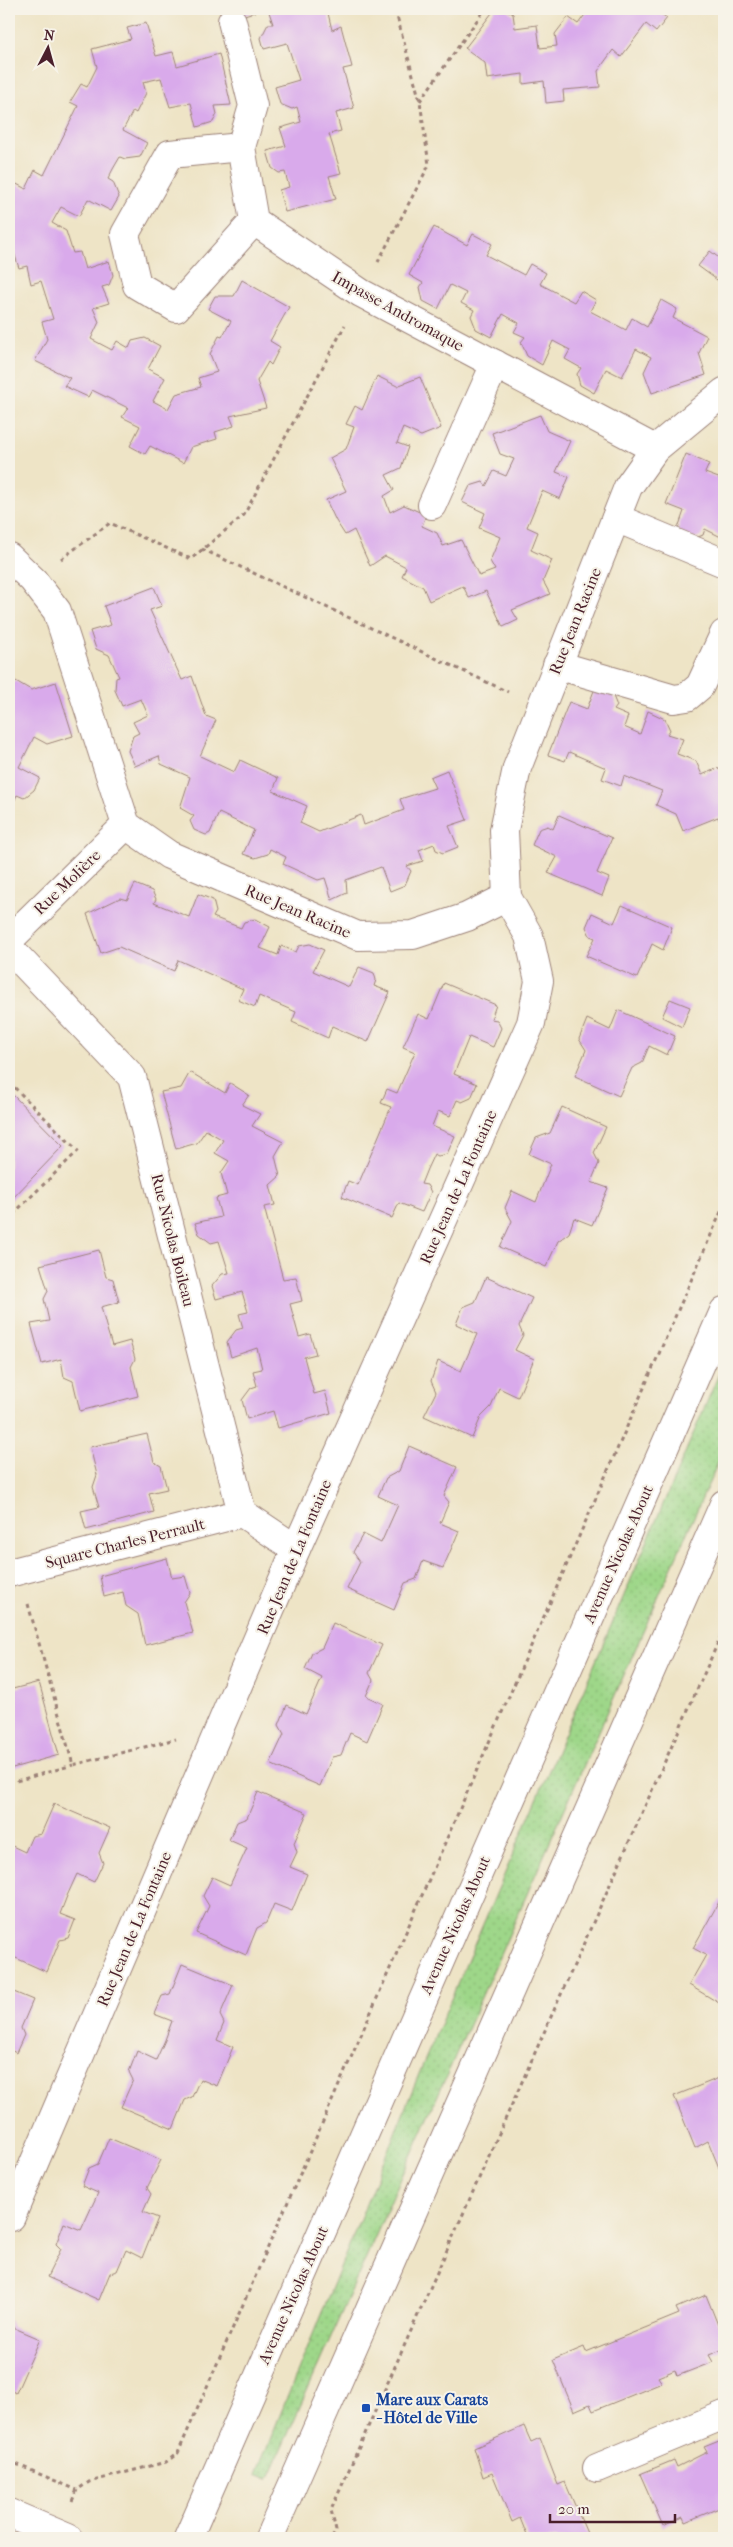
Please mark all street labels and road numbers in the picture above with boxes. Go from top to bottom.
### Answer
street label: Impasse Andromaque [329,267,467,355]
street label: Rue Jean Racine [545,565,605,677]
street label: Rue Molière [30,845,104,919]
street label: Rue Jean Racine [242,880,354,942]
street label: Rue Jean de La Fontaine [415,1107,501,1267]
street label: Rue Nicolas Boileau [147,1172,199,1308]
street label: Rue Jean de La Fontaine [253,1477,335,1637]
street label: Avenue Nicolas About [579,1482,657,1627]
street label: Square Charles Perrault [43,1514,207,1572]
street label: Rue Jean de La Fontaine [93,1849,175,2009]
street label: Avenue Nicolas About [416,1853,494,1998]
street label: Avenue Nicolas About [254,2223,332,2368]

